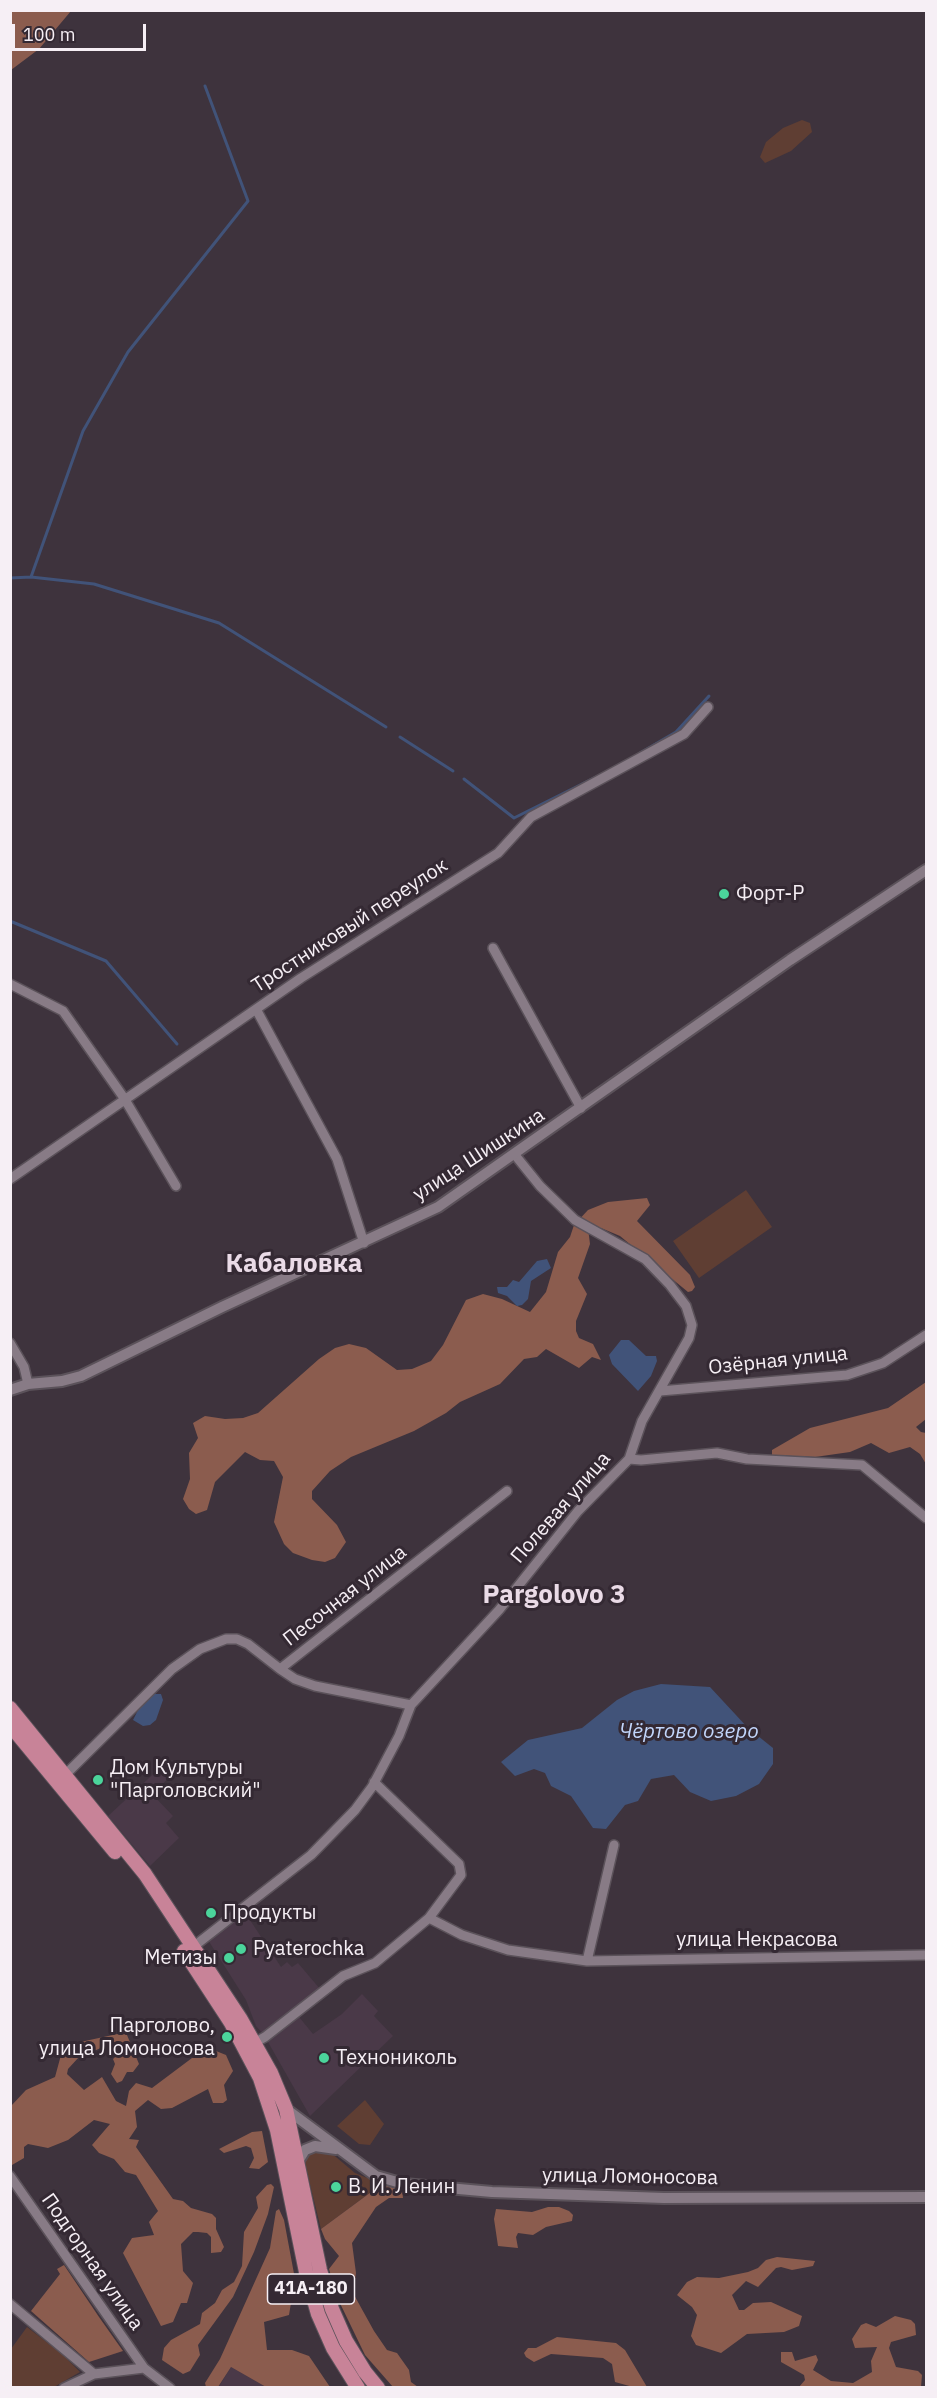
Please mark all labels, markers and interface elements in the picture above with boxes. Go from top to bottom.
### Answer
scale bar [15,12,148,50]
text: 100 m [23,23,75,46]
street label: Тростниковый переулок [248,854,452,998]
place label: Форт-Р [736,882,804,906]
marker: Форт-Р [717,887,731,901]
street label: улица Шишкина [409,1103,549,1207]
district label: Кабаловка [225,1248,363,1280]
street label: Озёрная улица [707,1342,849,1380]
street label: Полевая улица [506,1447,616,1569]
street label: Песочная улица [279,1540,411,1652]
district label: Pargolovo 3 [483,1579,625,1611]
water label: Чёртово озеро [619,1719,759,1745]
place label: Дом Культуры "Парголовский" [110,1756,261,1803]
marker: Дом Культуры "Парголовский" [91,1773,105,1787]
place label: Продукты [223,1901,316,1925]
marker: Продукты [204,1906,218,1920]
street label: улица Некрасова [676,1928,838,1952]
place label: Pyaterochka [253,1937,364,1961]
marker: Pyaterochka [234,1942,248,1956]
place label: Метизы [144,1946,217,1970]
marker: Метизы [222,1951,236,1965]
place label: Парголово, улица Ломоносова [39,2014,215,2061]
marker: Парголово, улица Ломоносова [220,2030,234,2044]
place label: Технониколь [336,2046,457,2070]
marker: Технониколь [317,2051,331,2065]
street label: улица Ломоносова [542,2163,718,2191]
place label: В. И. Ленин [348,2175,455,2199]
marker: В. И. Ленин [329,2180,343,2194]
street label: Подгорная улица [36,2189,148,2335]
road number: 41А-180 [268,2274,354,2304]

